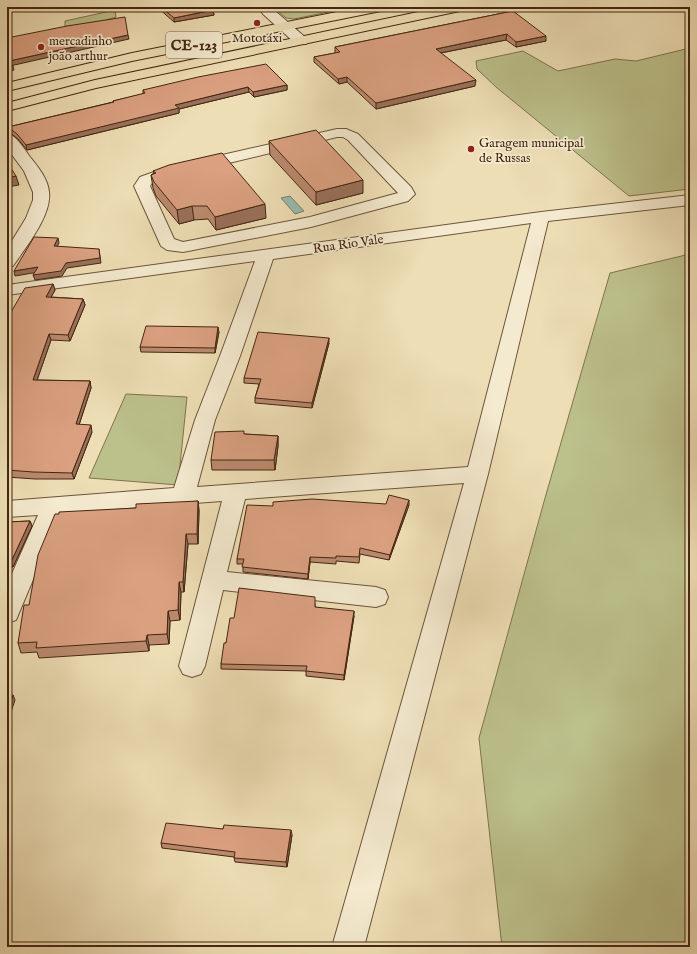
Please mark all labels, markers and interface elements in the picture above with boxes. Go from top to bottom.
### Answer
marker: Mototáxi [252,18,262,28]
place label: Mototáxi [232,30,283,47]
road number: CE-123 [166,32,222,58]
place label: mercadinho joão arthur [47,33,112,65]
marker: mercadinho joão arthur [36,42,46,52]
place label: Garagem municipal de Russas [479,135,584,167]
marker: Garagem municipal de Russas [466,144,476,154]
street label: Rua Rio Vale [312,231,385,258]

